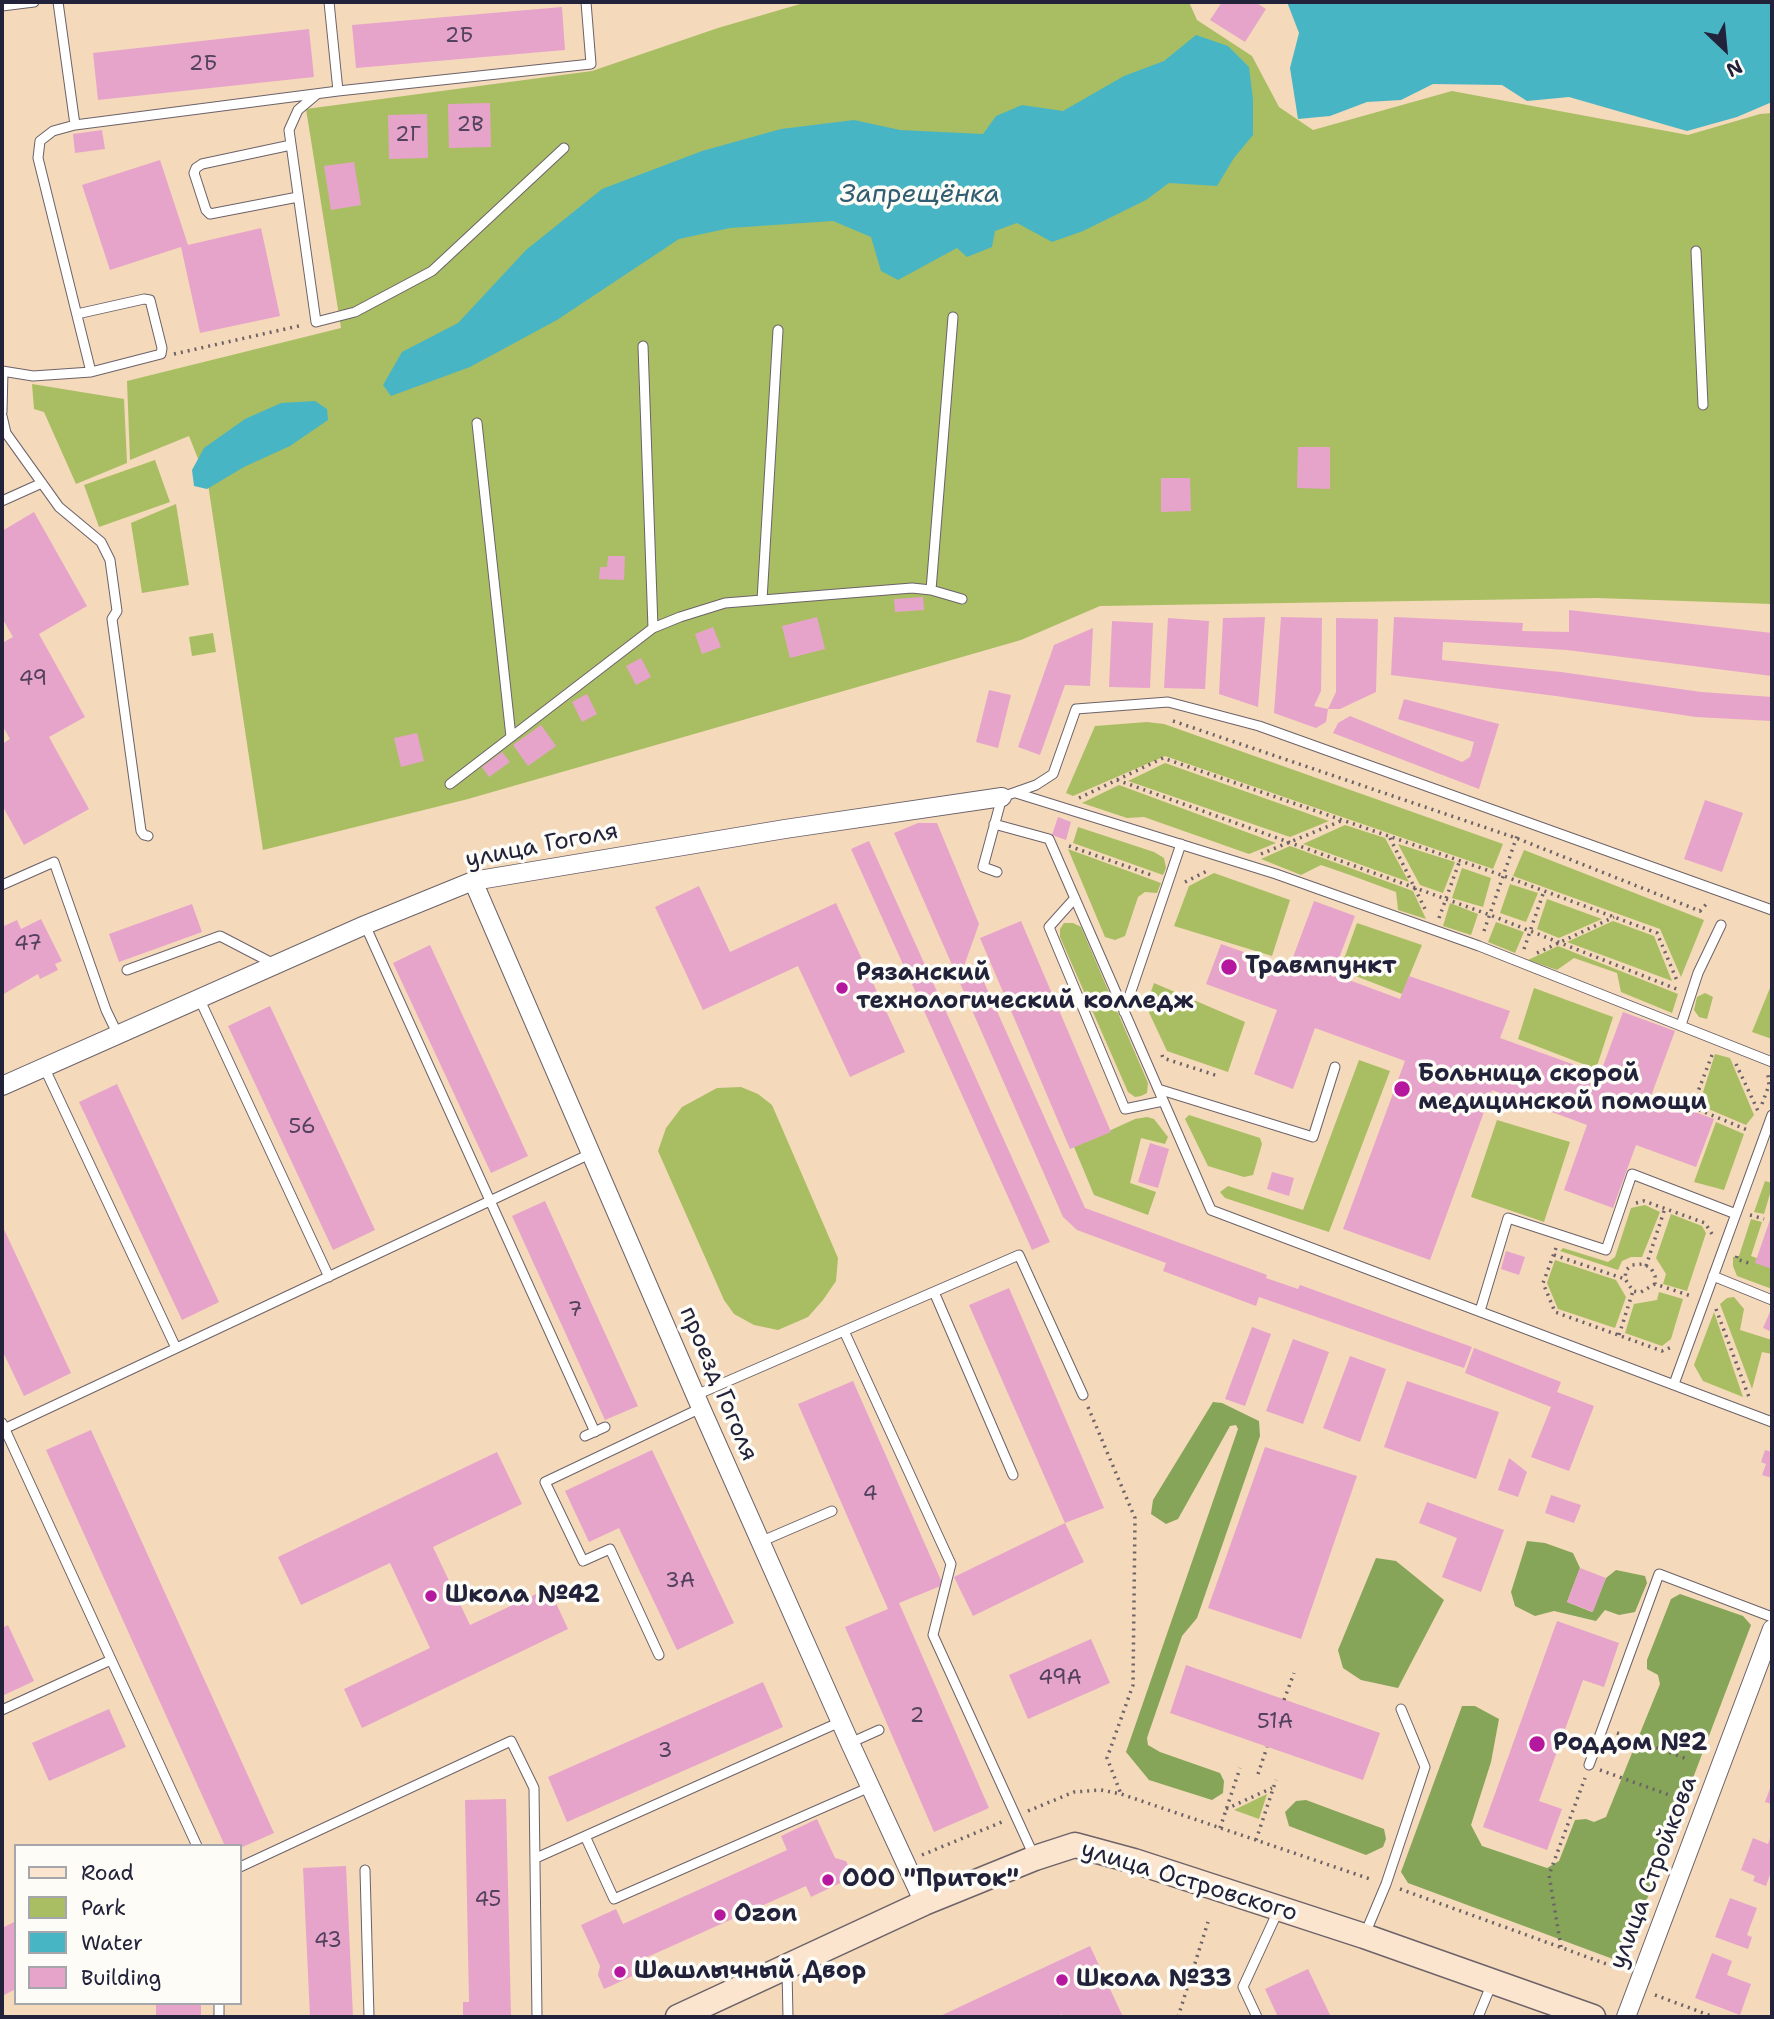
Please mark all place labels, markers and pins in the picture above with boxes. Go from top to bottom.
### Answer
place label: Травмпункт [1245,953,1396,981]
marker: Травмпункт [1219,957,1239,977]
place label: Рязанский технологический колледж [856,960,1194,1016]
marker: Рязанский технологический колледж [834,980,850,996]
place label: Больница скорой медицинской помощи [1418,1061,1707,1117]
marker: Больница скорой медицинской помощи [1392,1079,1412,1099]
place label: Школа №42 [445,1582,600,1610]
marker: Школа №42 [423,1588,439,1604]
place label: Роддом №2 [1553,1730,1707,1758]
marker: Роддом №2 [1527,1734,1547,1754]
place label: ООО "Приток" [842,1866,1019,1894]
marker: ООО "Приток" [820,1872,836,1888]
place label: Ozon [734,1901,797,1929]
marker: Ozon [712,1907,728,1923]
place label: Шашлычный Двор [634,1958,866,1986]
marker: Шашлычный Двор [612,1964,628,1980]
place label: Школа №33 [1076,1966,1232,1994]
marker: Школа №33 [1054,1972,1070,1988]

